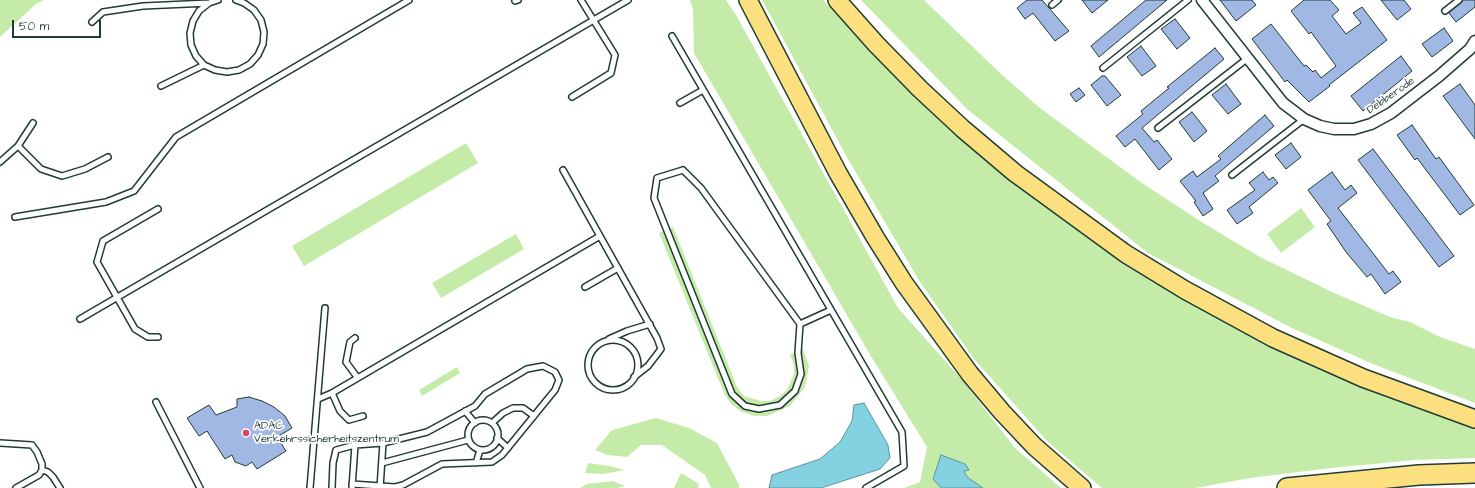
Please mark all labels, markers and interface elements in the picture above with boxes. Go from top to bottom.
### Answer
scale bar [14,12,103,38]
text: 50 m [19,18,49,35]
street label: Debberode [1365,75,1417,117]
place label: ADAC Verkehrssicherheitszentrum [254,420,399,446]
marker: ADAC Verkehrssicherheitszentrum [241,428,251,438]

